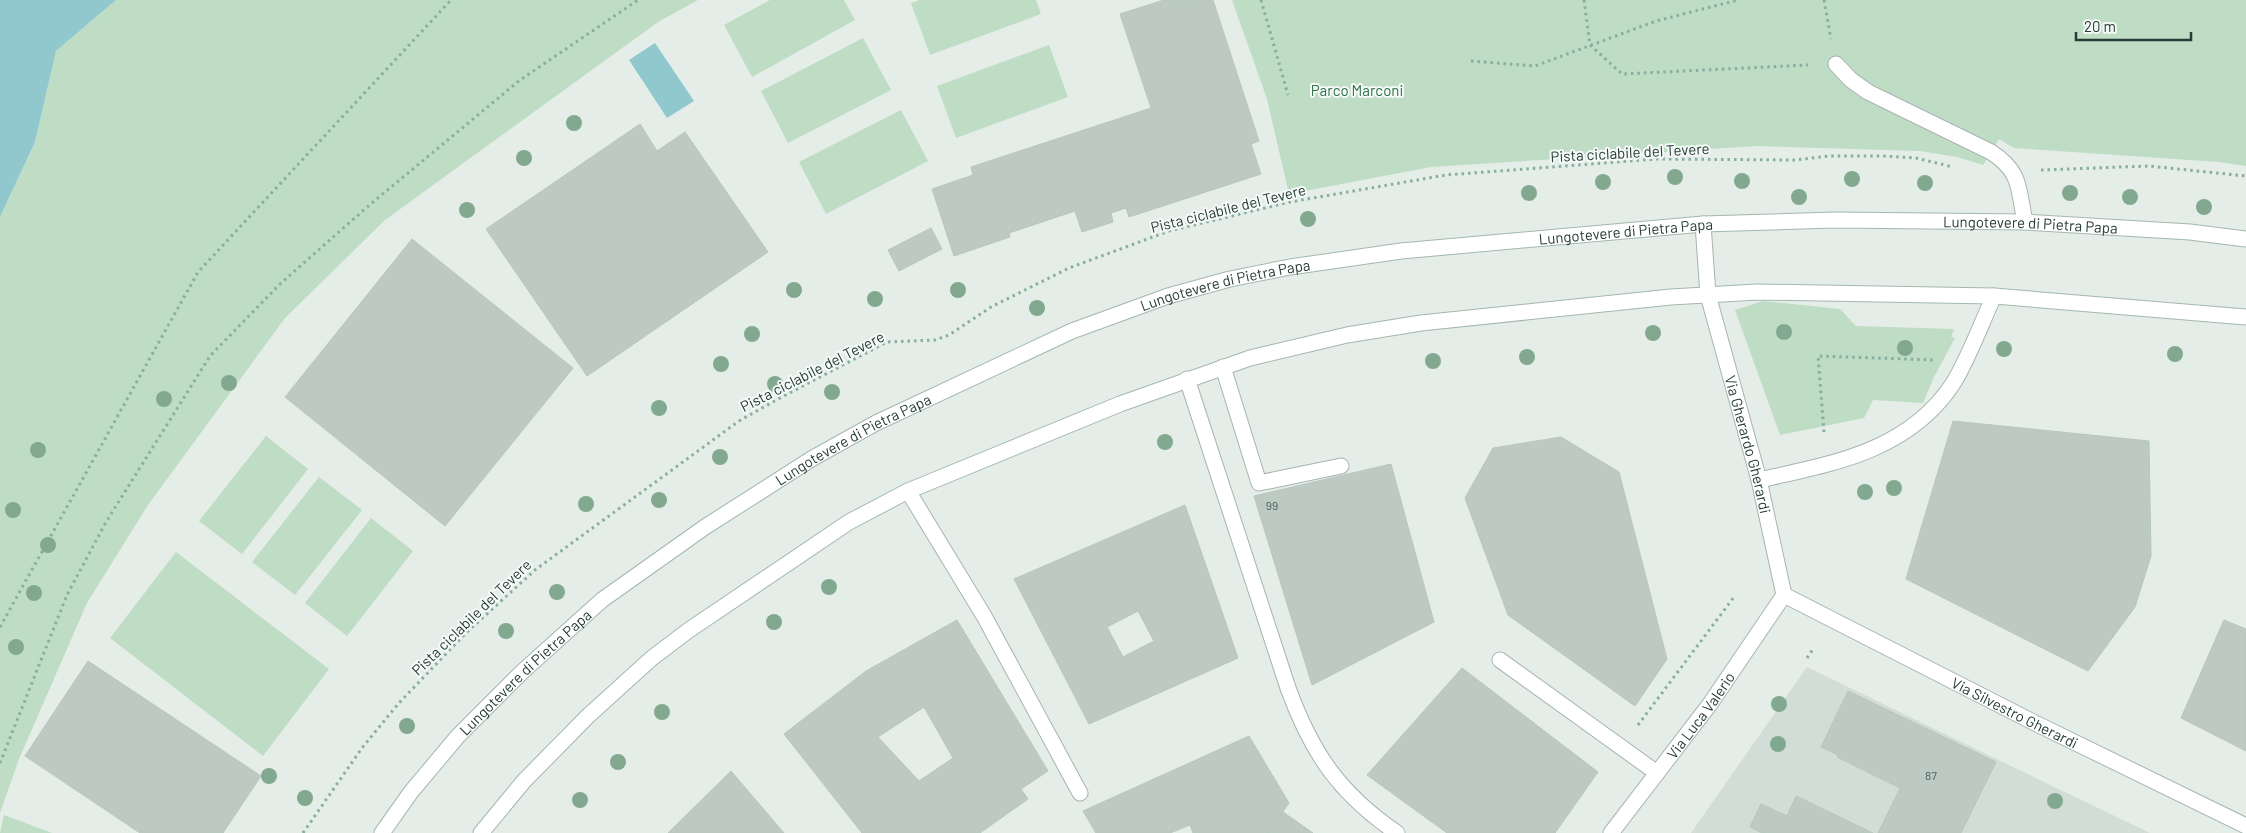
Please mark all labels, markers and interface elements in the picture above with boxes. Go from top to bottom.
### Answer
scale bar [2076,10,2191,42]
text: 20 m [2084,17,2116,35]
park label: Parco Marconi [1311,81,1403,99]
street label: Pista ciclabile del Tevere [1550,139,1710,165]
street label: Pista ciclabile del Tevere [1149,180,1307,236]
street label: Lungotevere di Pietra Papa [1943,212,2118,237]
street label: Lungotevere di Pietra Papa [1538,215,1713,248]
street label: Lungotevere di Pietra Papa [1138,255,1311,314]
street label: Pista ciclabile del Tevere [737,327,887,415]
street label: Via Gherardo Gherardi [1722,373,1775,515]
street label: Lungotevere di Pietra Papa [772,390,934,489]
house number: 99 [1266,498,1278,512]
street label: Pista ciclabile del Tevere [407,555,535,679]
street label: Lungotevere di Pietra Papa [455,605,595,739]
street label: Via Luca Valerio [1663,668,1738,762]
street label: Via Silvestro Gherardi [1949,673,2081,752]
house number: 87 [1925,768,1937,782]

